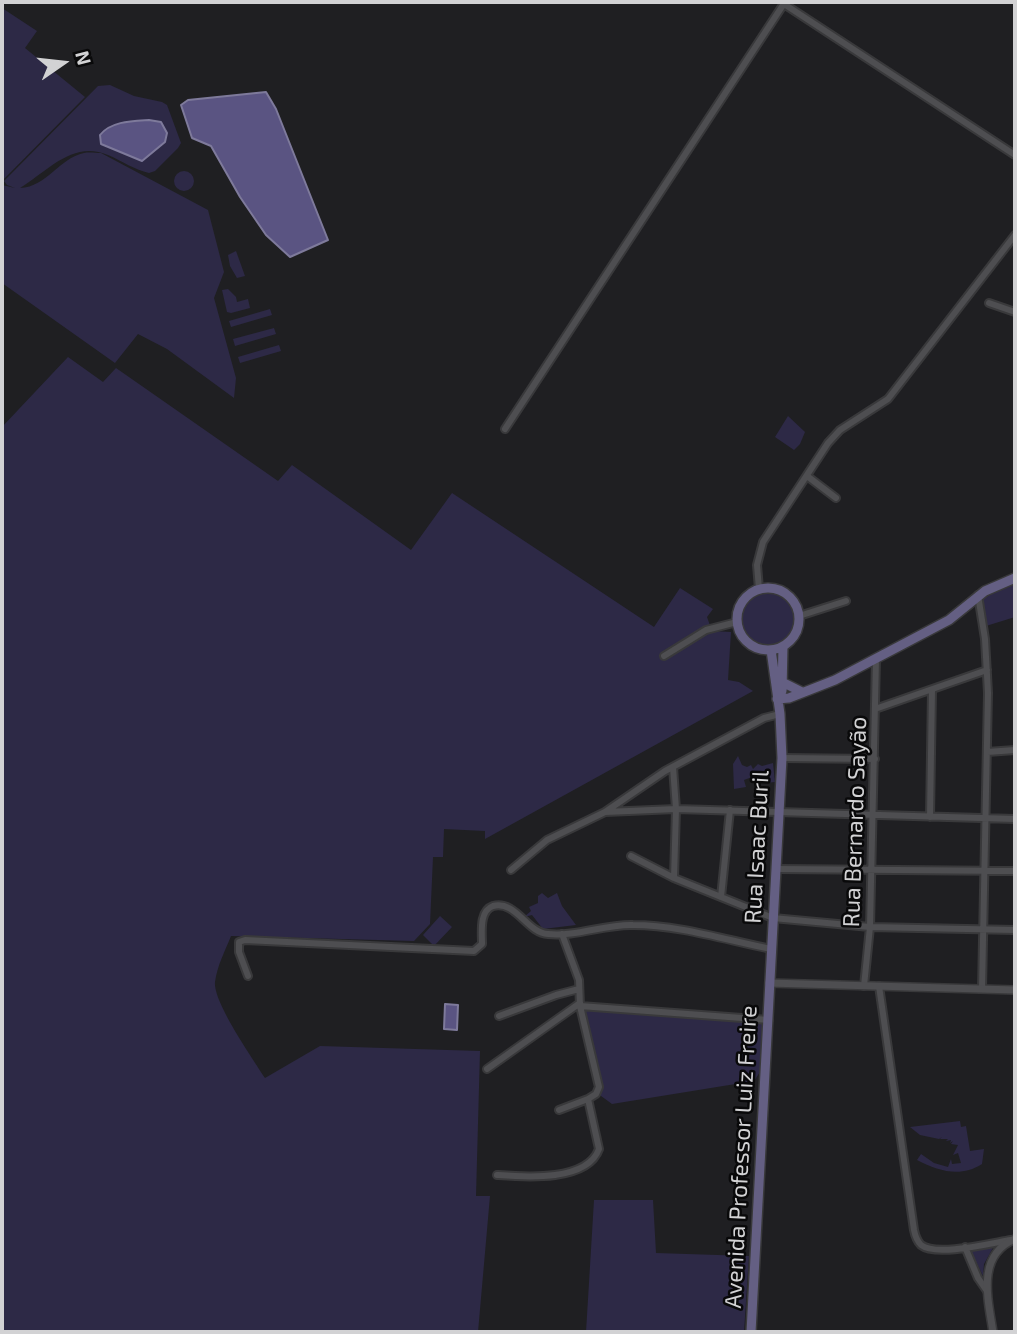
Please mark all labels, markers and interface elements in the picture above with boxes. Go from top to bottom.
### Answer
north arrow [28,28,98,98]
text: N [71,48,97,67]
street label: Rua Bernardo Sayão [838,716,872,928]
street label: Rua Isaac Buril [739,770,775,924]
street label: Avenida Professor Luiz Freire [719,1005,763,1309]

